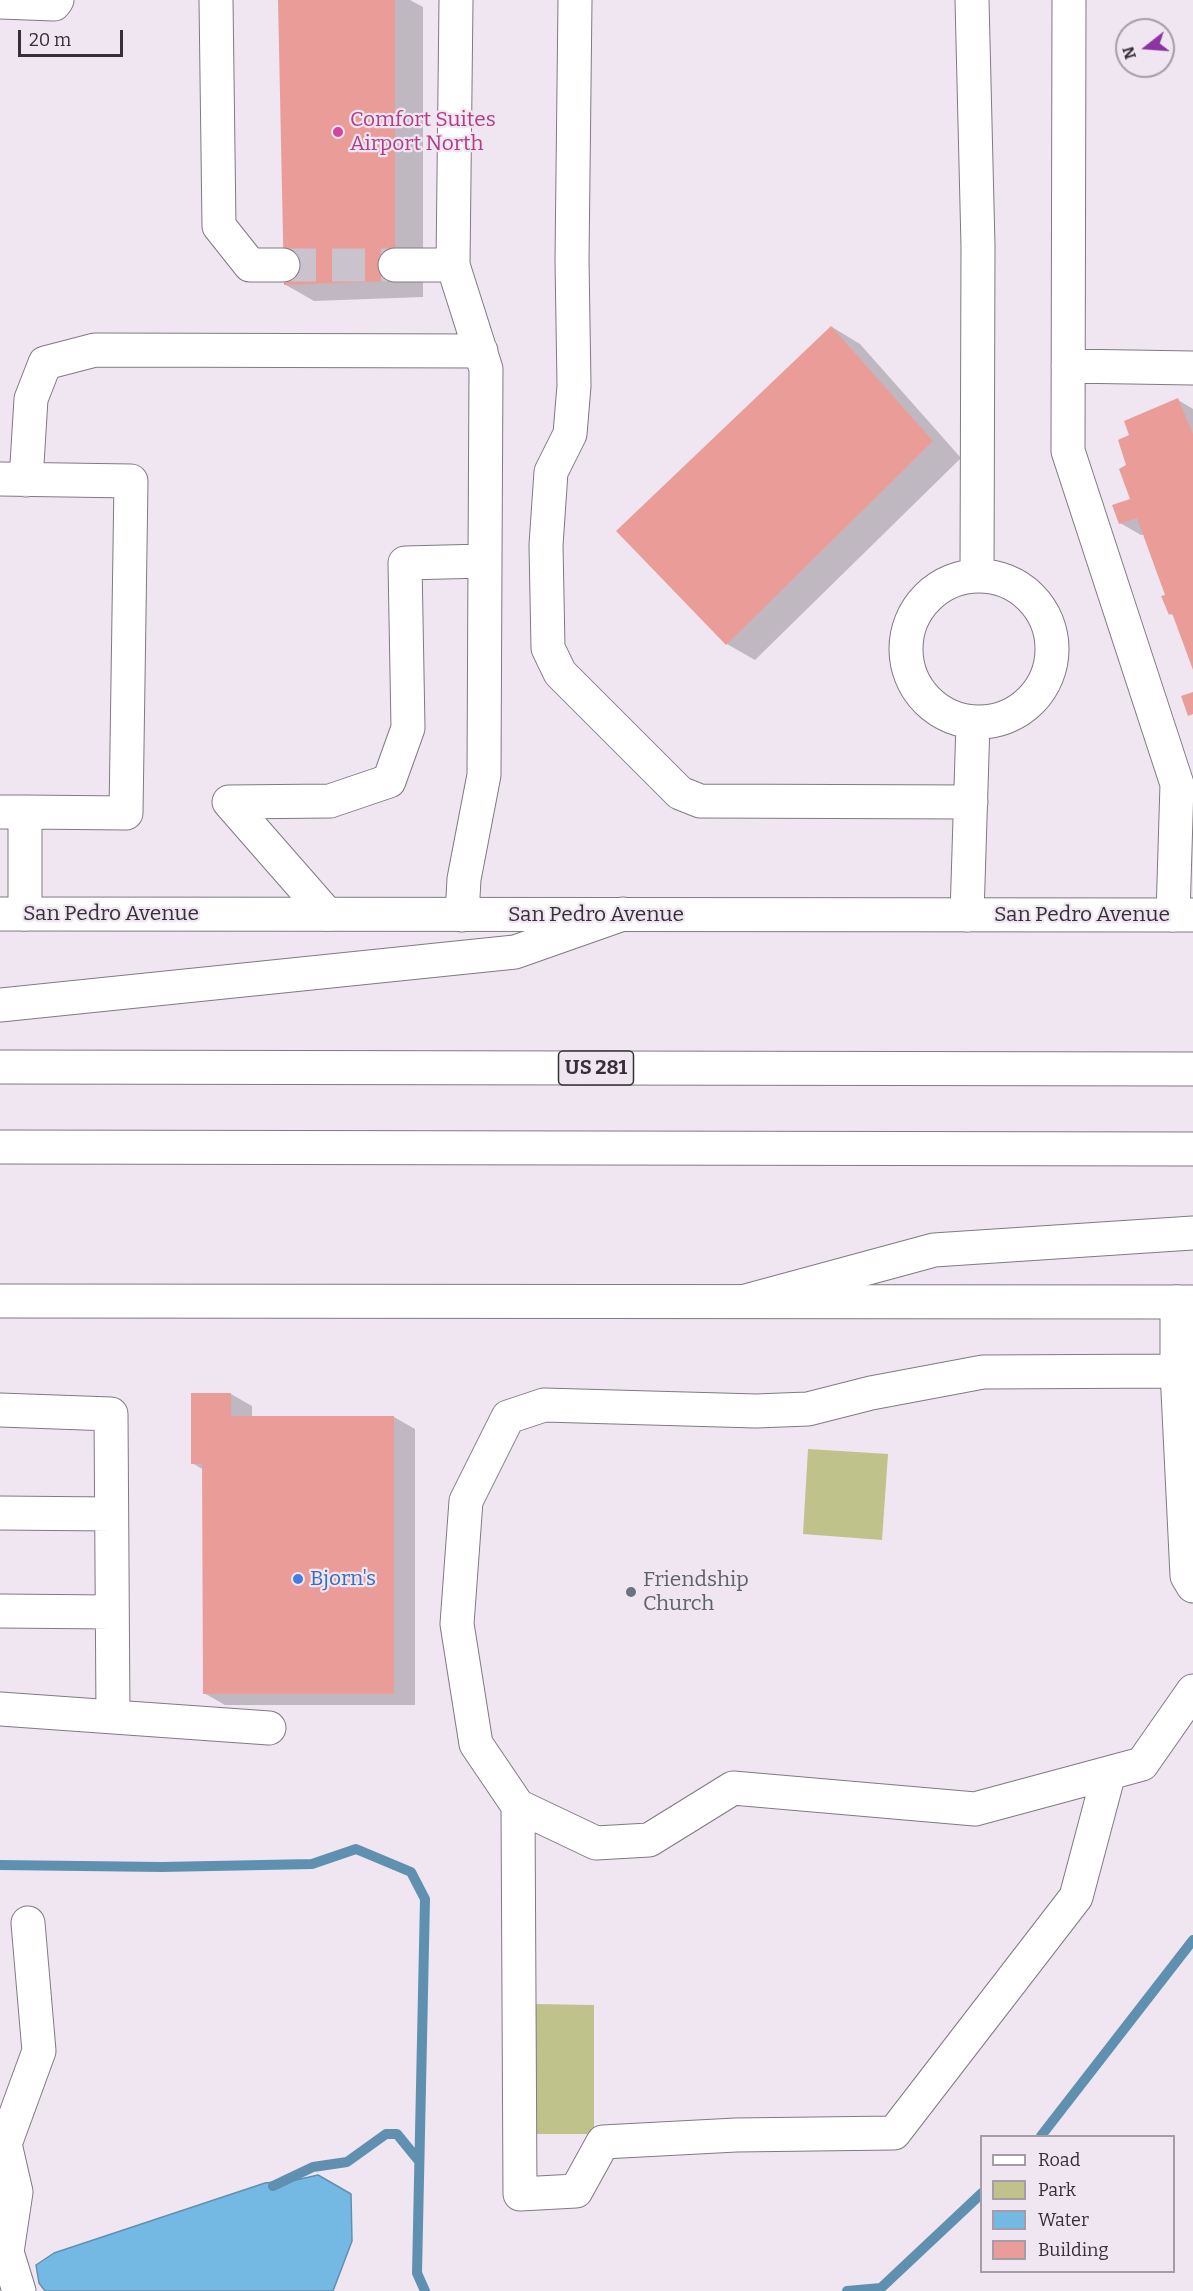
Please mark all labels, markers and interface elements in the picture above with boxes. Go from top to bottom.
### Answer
scale bar [21,18,126,56]
north arrow [1115,18,1175,78]
text: 20 m [29,29,71,51]
text: N [1118,44,1140,62]
place label: Comfort Suites Airport North [350,107,496,157]
marker: Comfort Suites Airport North [331,125,345,139]
street label: San Pedro Avenue [23,901,199,927]
street label: San Pedro Avenue [508,902,684,928]
street label: San Pedro Avenue [994,902,1170,928]
road number: US 281 [558,1051,634,1085]
place label: Bjorn's [310,1566,376,1592]
place label: Friendship Church [643,1567,749,1617]
marker: Bjorn's [291,1572,305,1586]
marker: Friendship Church [624,1585,638,1599]
legend [980,2135,1175,2273]
text: Road [1038,2149,1080,2171]
text: Park [1038,2179,1076,2201]
text: Water [1038,2209,1089,2231]
text: Building [1038,2239,1109,2261]

